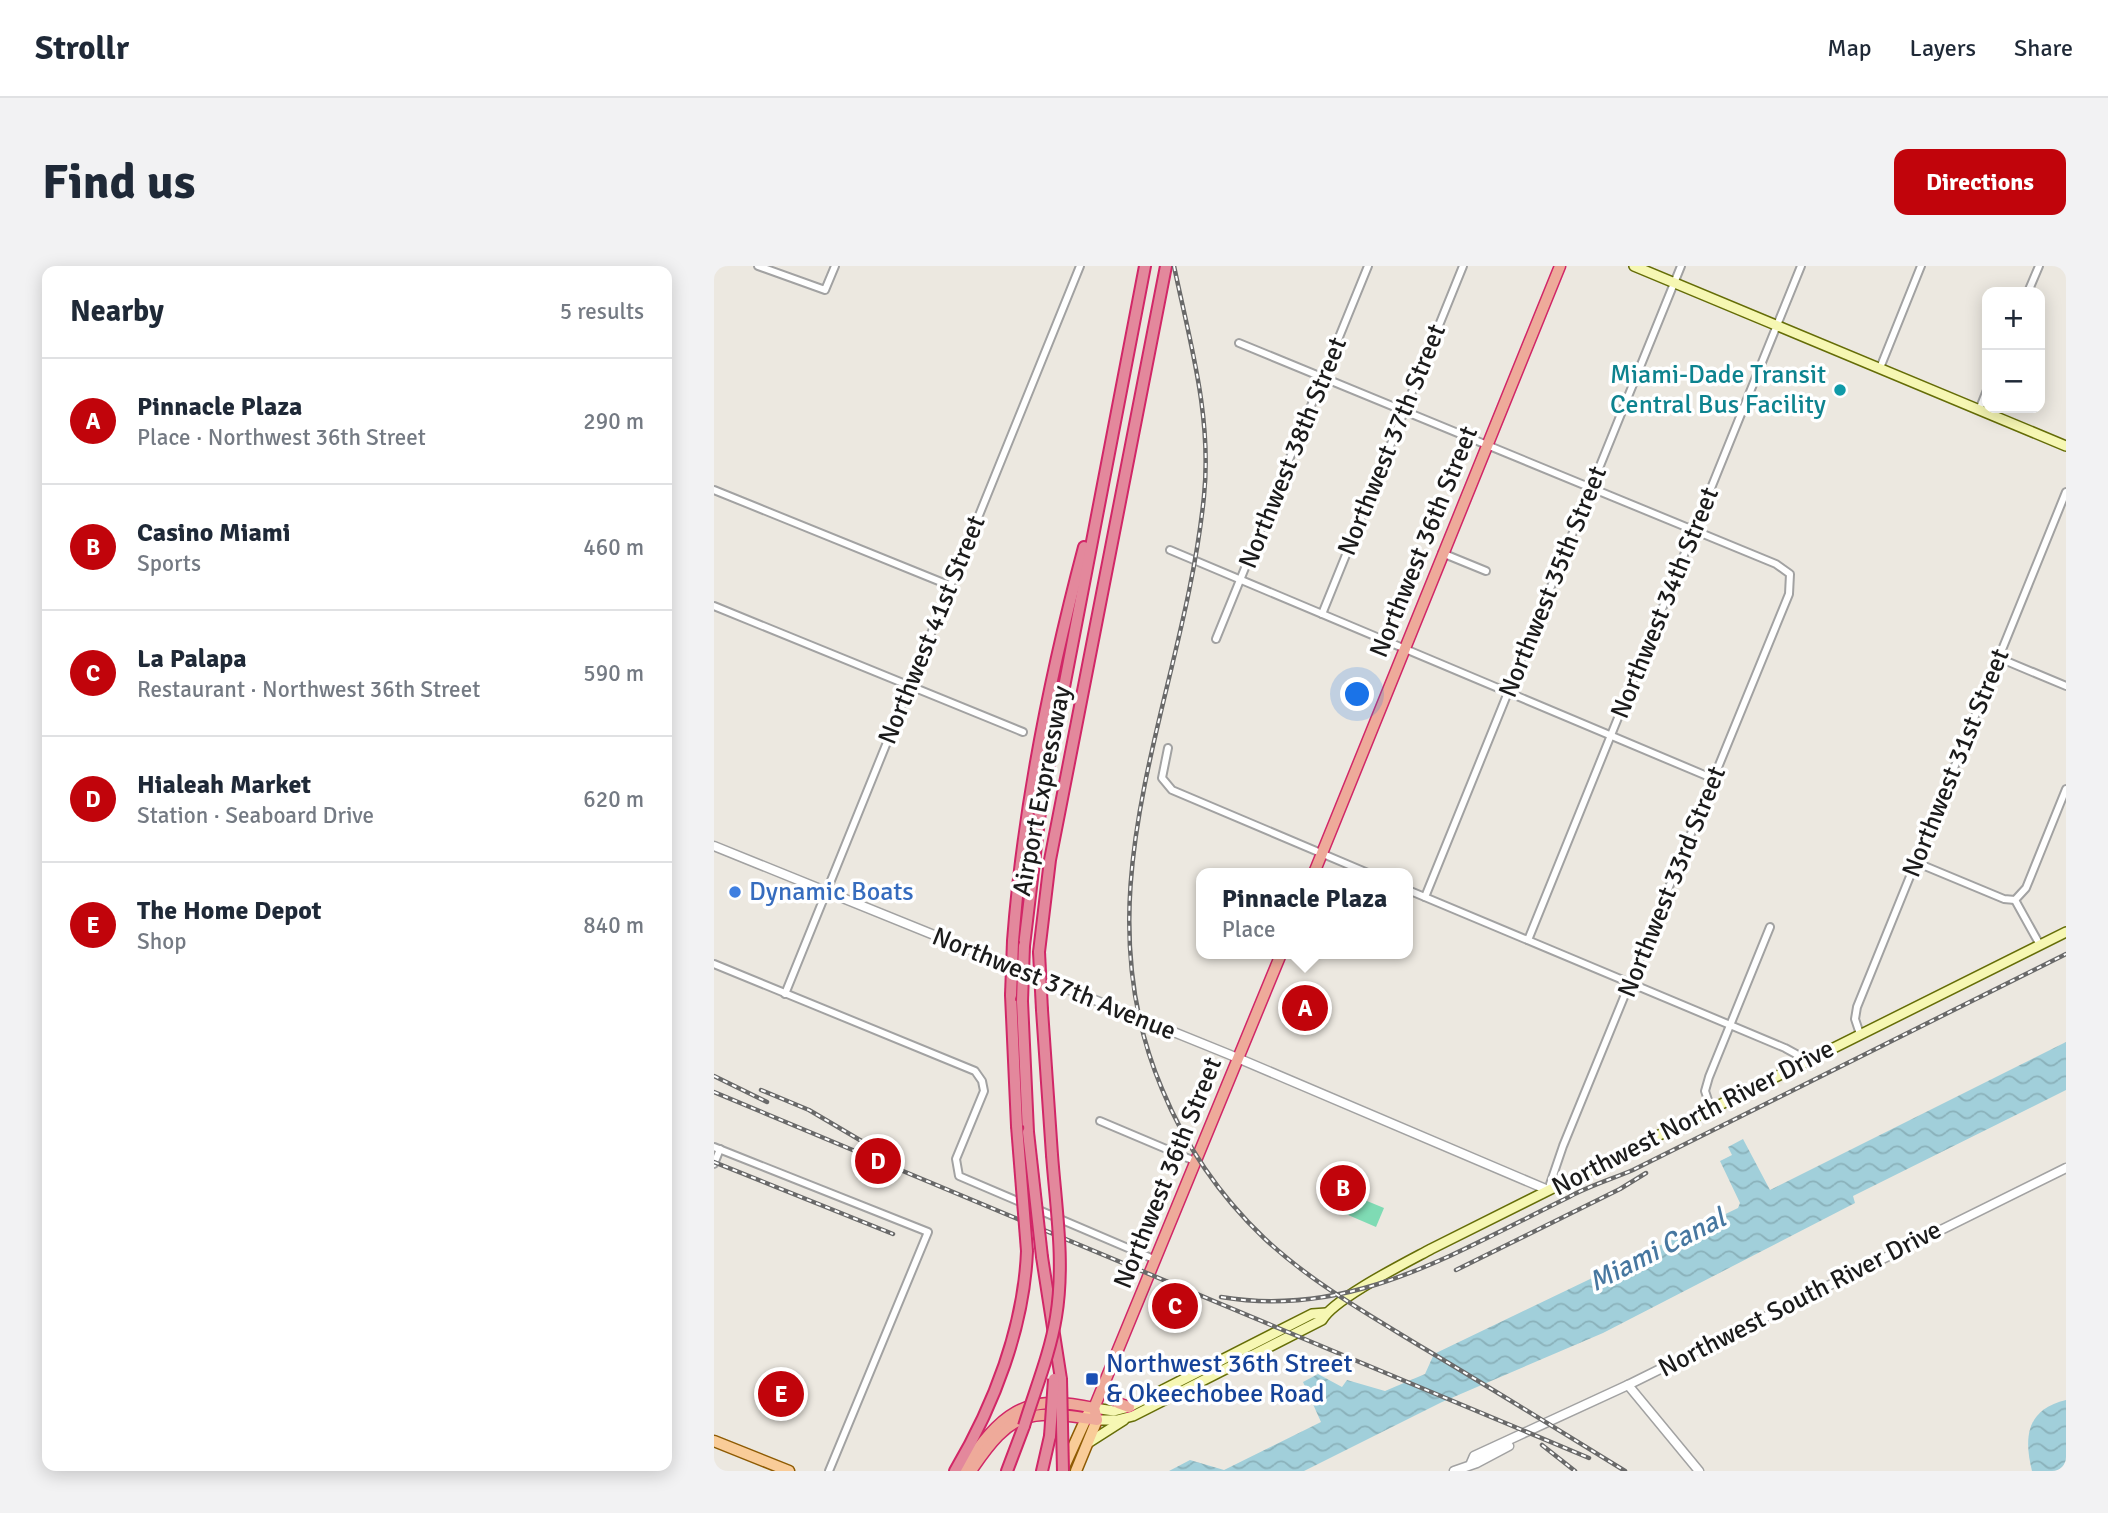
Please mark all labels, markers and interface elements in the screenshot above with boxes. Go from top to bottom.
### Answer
text: Strollr [35,28,129,69]
text: Map [1827,33,1872,63]
text: Layers [1910,33,1976,63]
text: Share [2014,33,2073,63]
button: Directions [1894,149,2066,215]
text: Find us [42,152,195,212]
map controls [1982,287,2045,413]
button: + [1982,287,2045,350]
text: Nearby [70,293,164,330]
text: 5 results [560,297,644,326]
street label: Northwest 37th Street [1331,320,1453,560]
street label: Northwest 38th Street [1232,333,1354,573]
button: − [1982,350,2045,413]
place label: Miami-Dade Transit Central Bus Facility [1610,359,1826,421]
marker: Miami-Dade Transit Central Bus Facility [1832,382,1848,398]
text: Pinnacle Plaza [137,391,302,423]
text: A [86,407,100,436]
text: 290 m [583,407,644,436]
street label: Northwest 36th Street [1363,422,1485,662]
text: Place · Northwest 36th Street [137,423,426,452]
street label: Northwest 35th Street [1492,462,1614,702]
street label: Northwest 34th Street [1604,483,1726,723]
street label: Northwest 41st Street [871,511,993,749]
text: Casino Miami [137,517,291,549]
text: B [86,533,100,562]
text: 460 m [583,533,644,562]
text: Sports [137,549,201,578]
text: La Palapa [137,643,247,675]
street label: Northwest 31st Street [1895,644,2017,882]
text: C [86,659,100,688]
text: 590 m [583,659,644,688]
text: Restaurant · Northwest 36th Street [137,675,480,704]
your location [1340,677,1374,711]
street label: Airport Expressway [1006,683,1078,899]
street label: Northwest 33rd Street [1611,762,1733,1002]
text: Hialeah Market [137,769,311,801]
text: D [85,785,101,814]
text: 620 m [583,785,644,814]
text: Station · Seaboard Drive [137,801,374,830]
popup [1196,868,1413,959]
place label: Dynamic Boats [749,876,914,908]
text: Pinnacle Plaza [1222,883,1387,915]
marker: Dynamic Boats [727,884,743,900]
text: The Home Depot [137,895,322,927]
text: E [86,911,100,940]
text: 840 m [583,911,644,940]
text: Place [1222,915,1275,944]
street label: Northwest 37th Avenue [927,920,1181,1048]
text: Shop [137,927,186,956]
pin: A [1282,982,1328,1034]
street label: Northwest North River Drive [1547,1033,1839,1203]
street label: Northwest 36th Street [1107,1053,1229,1293]
pin: D [855,1135,901,1187]
pin: B [1320,1162,1366,1214]
water label: Miami Canal [1583,1200,1733,1299]
street label: Northwest South River Drive [1653,1214,1947,1384]
pin: C [1152,1280,1198,1332]
place label: Northwest 36th Street & Okeechobee Road [1106,1348,1353,1410]
pin: E [758,1368,804,1420]
marker: Northwest 36th Street & Okeechobee Road [1084,1371,1100,1387]

